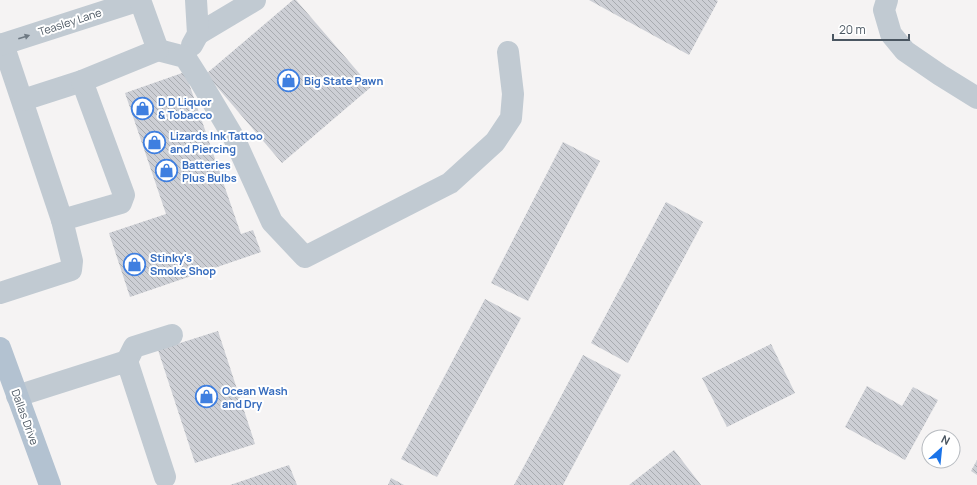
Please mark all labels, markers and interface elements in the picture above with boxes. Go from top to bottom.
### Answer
street label: Teasley Lane [36,4,104,39]
scale bar [833,16,909,42]
text: 20 m [839,21,866,38]
one-way arrow [18,34,30,40]
shop icon: Big State Pawn [275,68,301,94]
place label: Big State Pawn [304,73,383,88]
place label: D D Liquor & Tobacco [158,94,213,122]
shop icon: D D Liquor & Tobacco [129,95,155,121]
place label: Lizards Ink Tattoo and Piercing [170,128,263,156]
shop icon: Lizards Ink Tattoo and Piercing [141,129,167,155]
place label: Batteries Plus Bulbs [182,157,237,185]
shop icon: Batteries Plus Bulbs [153,158,179,184]
place label: Stinky's Smoke Shop [150,250,216,278]
shop icon: Stinky's Smoke Shop [121,251,147,277]
place label: Ocean Wash and Dry [222,383,288,411]
shop icon: Ocean Wash and Dry [194,384,220,410]
street label: Dallas Drive [8,387,43,447]
north arrow [921,429,961,469]
text: N [939,431,953,448]

